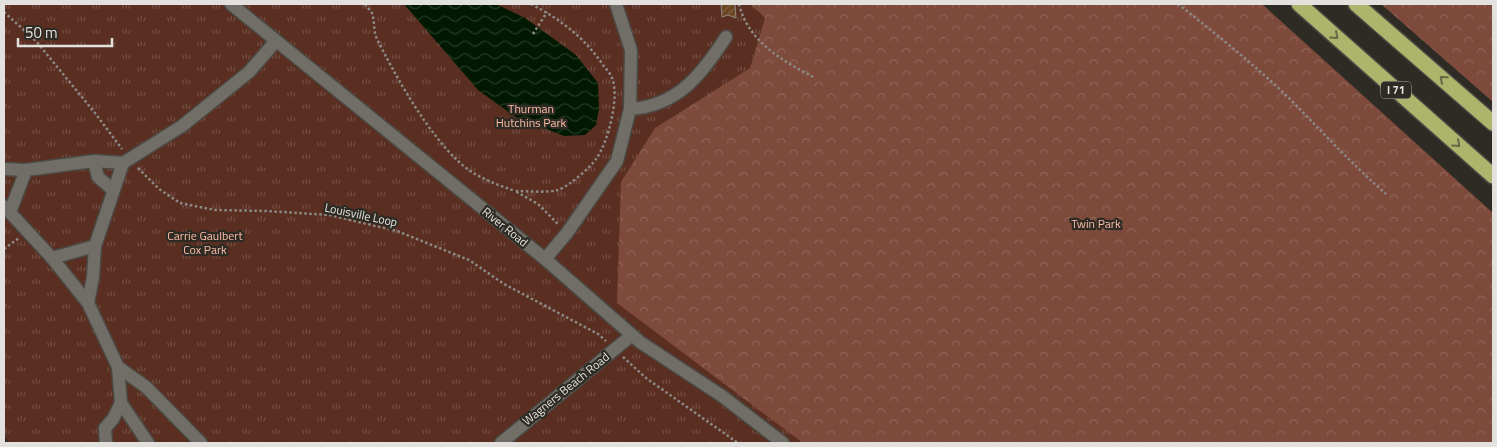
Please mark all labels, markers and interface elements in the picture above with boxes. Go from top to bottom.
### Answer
scale bar [18,15,111,47]
text: 50 m [25,21,58,44]
one-way arrow [1330,30,1339,39]
one-way arrow [1440,76,1449,85]
road number: I 71 [1381,82,1411,98]
park label: Thurman Hutchins Park [496,99,567,132]
one-way arrow [1451,138,1460,147]
street label: Louisville Loop [323,198,399,231]
street label: River Road [478,202,532,251]
park label: Twin Park [1071,214,1121,233]
park label: Carrie Gaulbert Cox Park [167,226,244,259]
street label: Wagners Beach Road [518,347,613,430]

